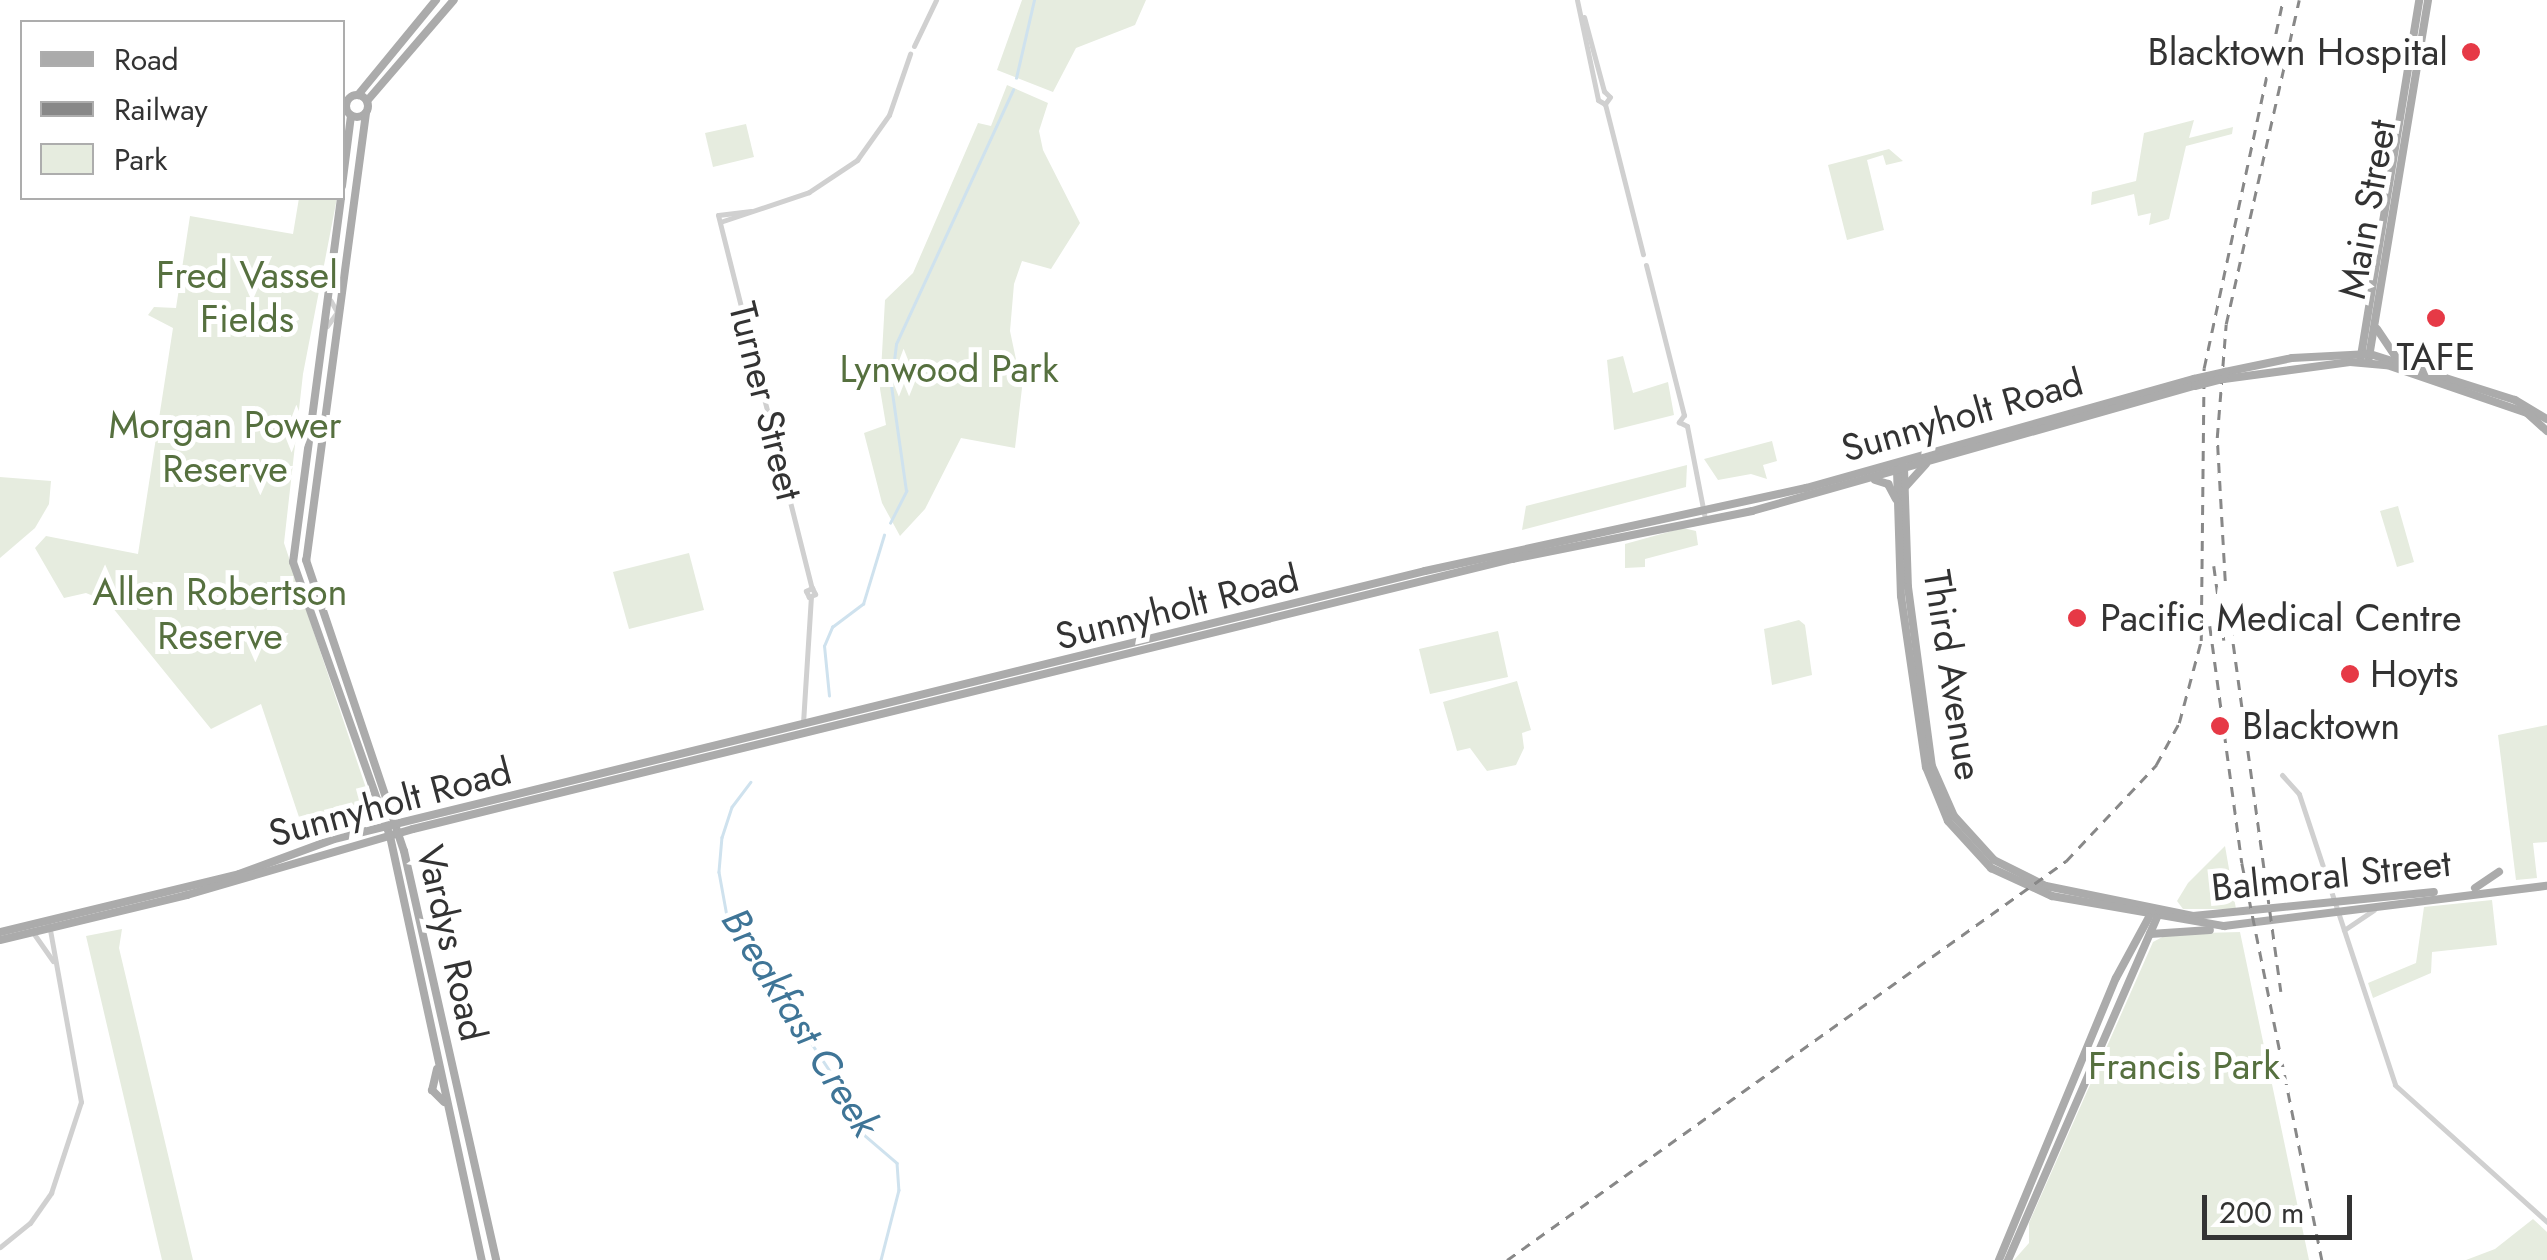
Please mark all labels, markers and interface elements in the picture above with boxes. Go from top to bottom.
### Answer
legend [20,20,345,200]
place label: Blacktown Hospital [2147,29,2448,75]
text: Road [114,38,179,81]
marker: Blacktown Hospital [2458,39,2484,65]
text: Railway [114,88,208,131]
street label: Main Street [2329,116,2405,302]
text: Park [114,138,167,181]
park label: Fred Vassel Fields [156,252,338,342]
street label: Turner Street [719,297,813,505]
marker: TAFE [2425,307,2447,329]
place label: TAFE [2397,334,2475,380]
park label: Lynwood Park [839,346,1059,392]
street label: Sunnyholt Road [1836,359,2088,471]
park label: Morgan Power Reserve [108,402,342,492]
street label: Sunnyholt Road [1051,555,1303,659]
street label: Third Avenue [1914,567,1992,783]
park label: Allen Robertson Reserve [93,569,347,658]
place label: Pacific Medical Centre [2100,595,2461,641]
marker: Pacific Medical Centre [2064,605,2090,631]
place label: Hoyts [2370,651,2459,697]
marker: Hoyts [2339,663,2361,685]
place label: Blacktown [2242,703,2400,749]
marker: Blacktown [2207,713,2233,739]
street label: Sunnyholt Road [264,748,516,856]
street label: Balmoral Street [2209,840,2453,910]
street label: Vardys Road [407,841,497,1045]
water label: Breakfast Creek [712,899,890,1145]
park label: Francis Park [2088,1043,2280,1089]
scale bar [2207,1175,2357,1237]
text: 200 m [2219,1191,2304,1234]

